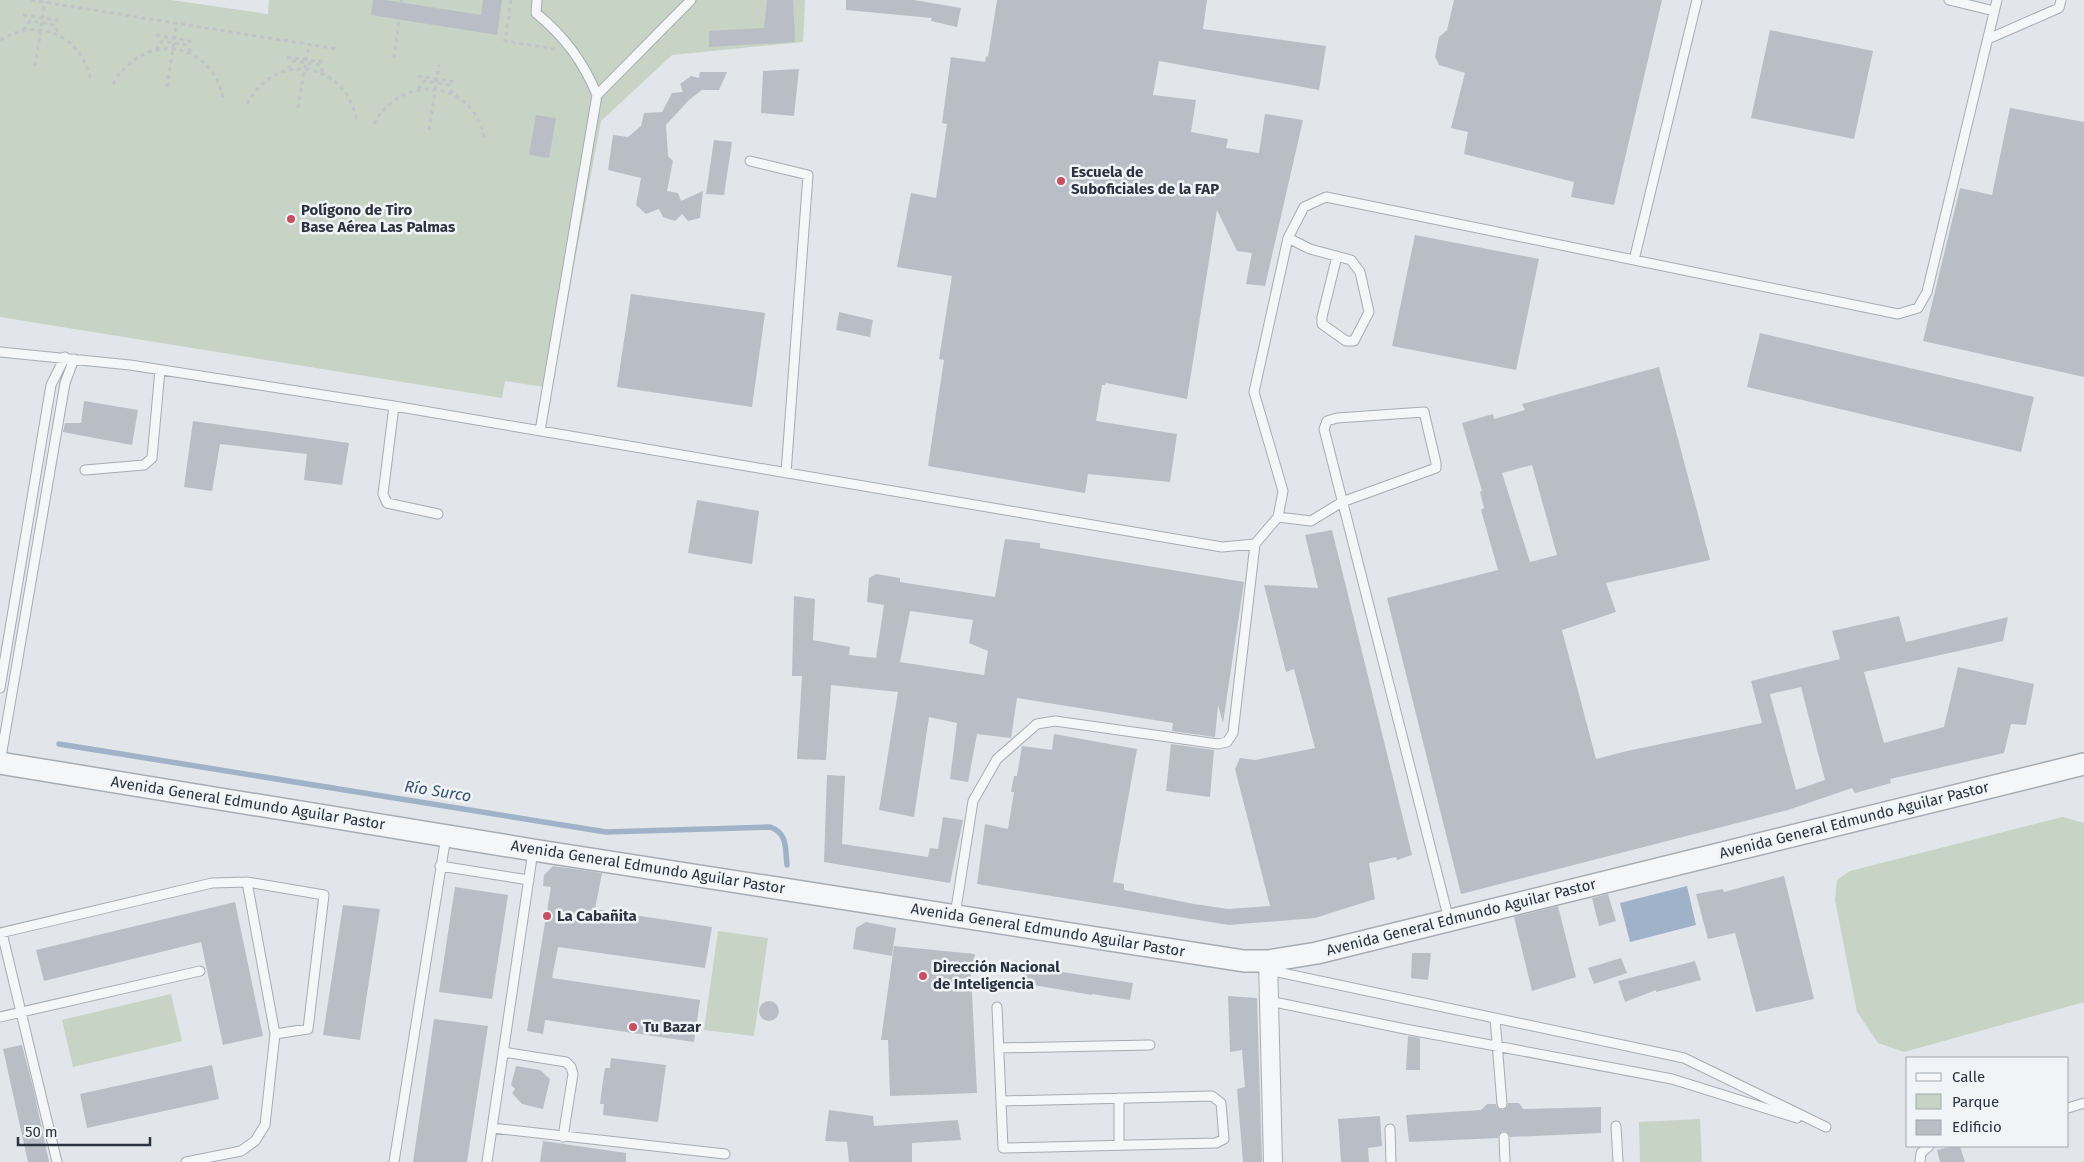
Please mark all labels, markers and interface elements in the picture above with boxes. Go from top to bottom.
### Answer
place label: Escuela de Suboficiales de la FAP [1071,163,1219,198]
marker: Escuela de Suboficiales de la FAP [1055,175,1067,187]
place label: Polígono de Tiro Base Aérea Las Palmas [301,201,455,236]
marker: Polígono de Tiro Base Aérea Las Palmas [285,213,297,225]
street label: Avenida General Edmundo Aguilar Pastor [110,772,387,834]
water label: Río Surco [403,776,473,806]
street label: Avenida General Edmundo Aguilar Pastor [1717,778,1991,862]
street label: Avenida General Edmundo Aguilar Pastor [510,836,787,898]
street label: Avenida General Edmundo Aguilar Pastor [1324,875,1598,959]
street label: Avenida General Edmundo Aguilar Pastor [910,899,1187,961]
place label: La Cabañita [557,907,637,925]
marker: La Cabañita [541,910,553,922]
place label: Dirección Nacional de Inteligencia [933,958,1060,993]
marker: Dirección Nacional de Inteligencia [917,970,929,982]
place label: Tu Bazar [643,1018,702,1036]
marker: Tu Bazar [627,1021,639,1033]
legend [1906,1057,2069,1147]
text: Calle [1952,1068,1985,1086]
text: Parque [1952,1093,1999,1111]
scale bar [18,1114,150,1146]
text: Edificio [1952,1118,2002,1136]
text: 50 m [25,1123,58,1141]

